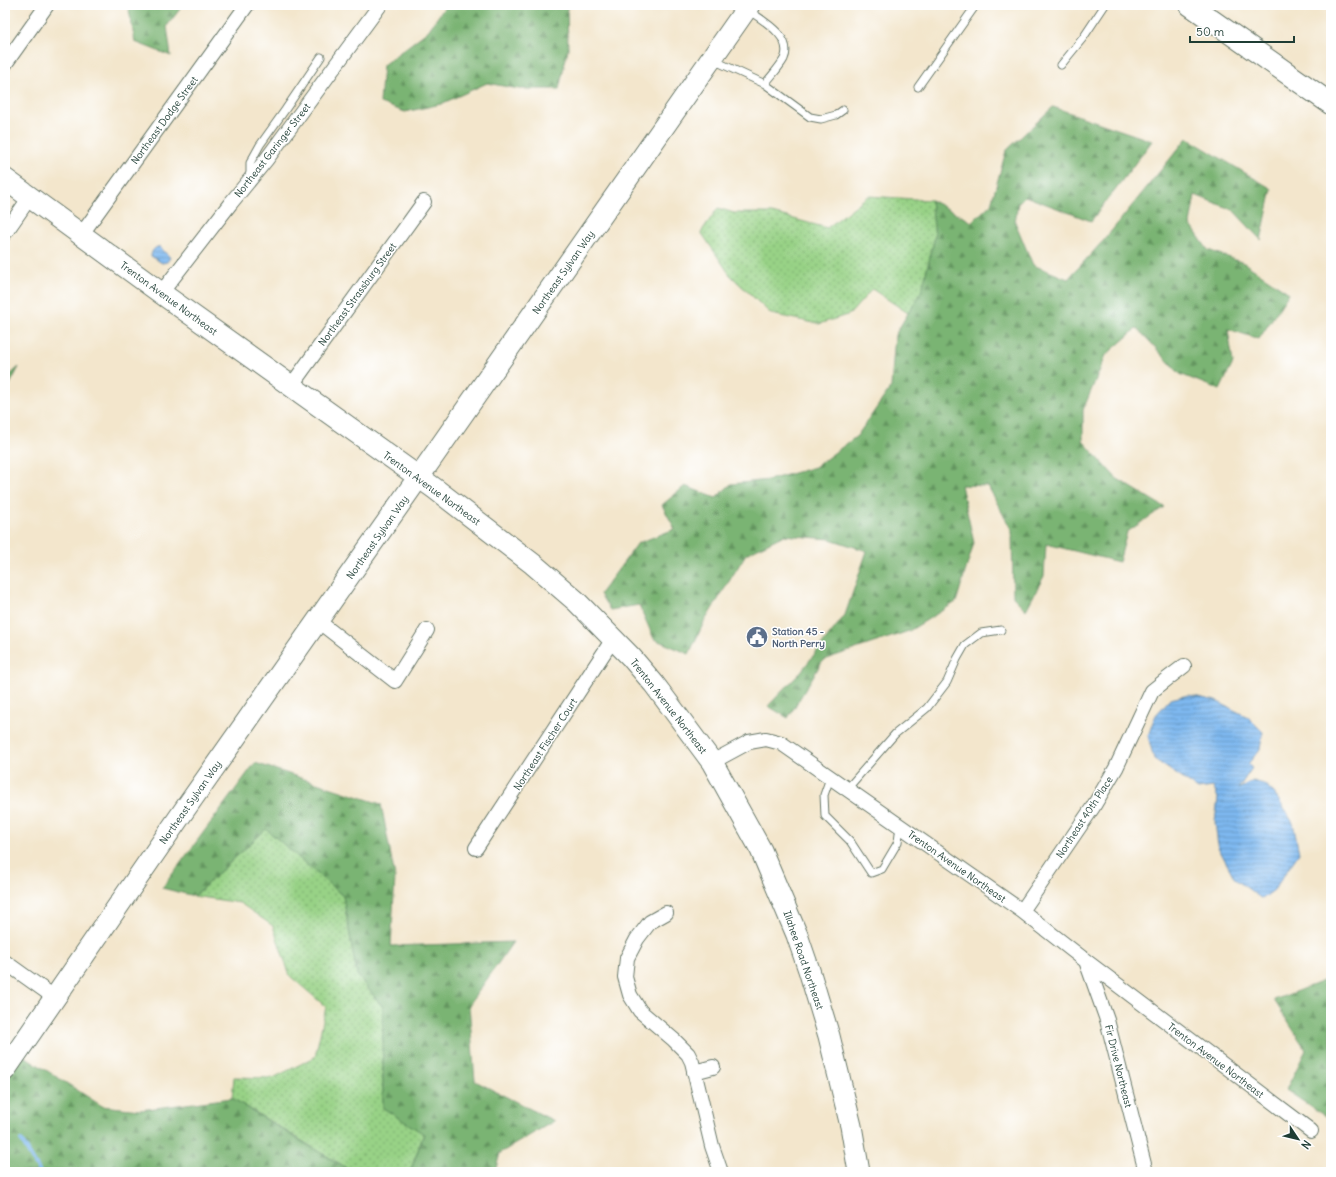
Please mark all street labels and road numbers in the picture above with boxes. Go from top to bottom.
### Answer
street label: Northeast Dodge Street [128,73,201,167]
street label: Northeast Garinger Street [231,100,314,200]
street label: Northeast Sylvan Way [530,228,597,317]
street label: Northeast Strassburg Street [316,240,400,349]
street label: Trenton Avenue Northeast [117,259,220,338]
street label: Trenton Avenue Northeast [380,449,483,528]
street label: Northeast Sylvan Way [344,493,411,582]
street label: Trenton Avenue Northeast [627,656,710,757]
street label: Northeast Fischer Court [511,695,581,793]
street label: Northeast Sylvan Way [157,758,224,847]
street label: Northeast 40th Place [1053,774,1116,861]
street label: Trenton Avenue Northeast [905,827,1009,906]
street label: Illahee Road Northeast [780,909,827,1012]
street label: Trenton Avenue Northeast [1165,1020,1267,1101]
street label: Fir Drive Northeast [1102,1023,1135,1110]

